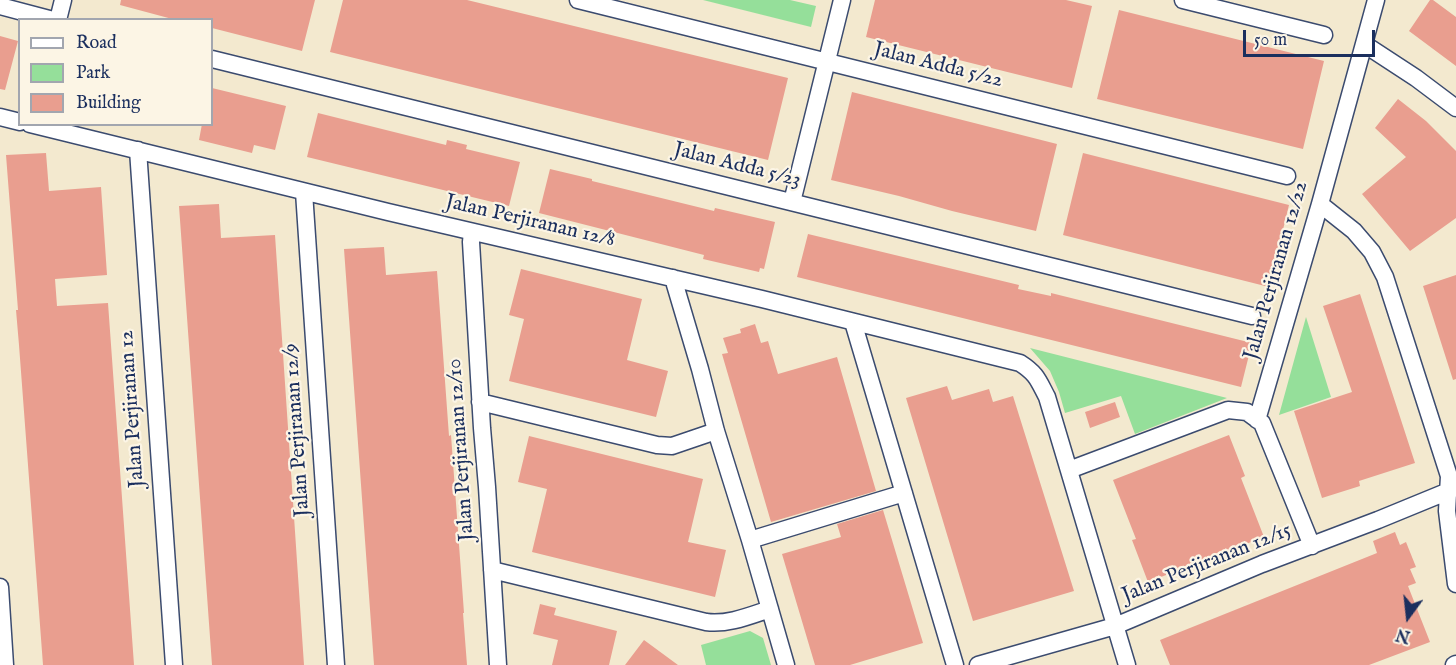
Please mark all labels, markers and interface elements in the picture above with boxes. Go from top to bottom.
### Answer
legend [18,18,213,126]
scale bar [1246,18,1378,56]
text: 50 m [1254,29,1287,52]
text: Road [76,32,117,55]
street label: Jalan Adda 5/22 [871,38,1005,94]
text: Park [76,62,110,85]
text: Building [76,92,141,115]
street label: Jalan Adda 5/23 [671,138,803,194]
street label: Jalan Perjiranan 12/22 [1239,179,1315,363]
street label: Jalan Perjiranan 12/8 [443,190,617,254]
street label: Jalan Perjiranan 12 [115,329,151,489]
street label: Jalan Perjiranan 12/9 [279,342,317,518]
street label: Jalan Perjiranan 12/10 [443,358,481,542]
street label: Jalan Perjiranan 12/15 [1119,518,1295,610]
north arrow [1378,587,1438,647]
text: N [1394,623,1413,646]

